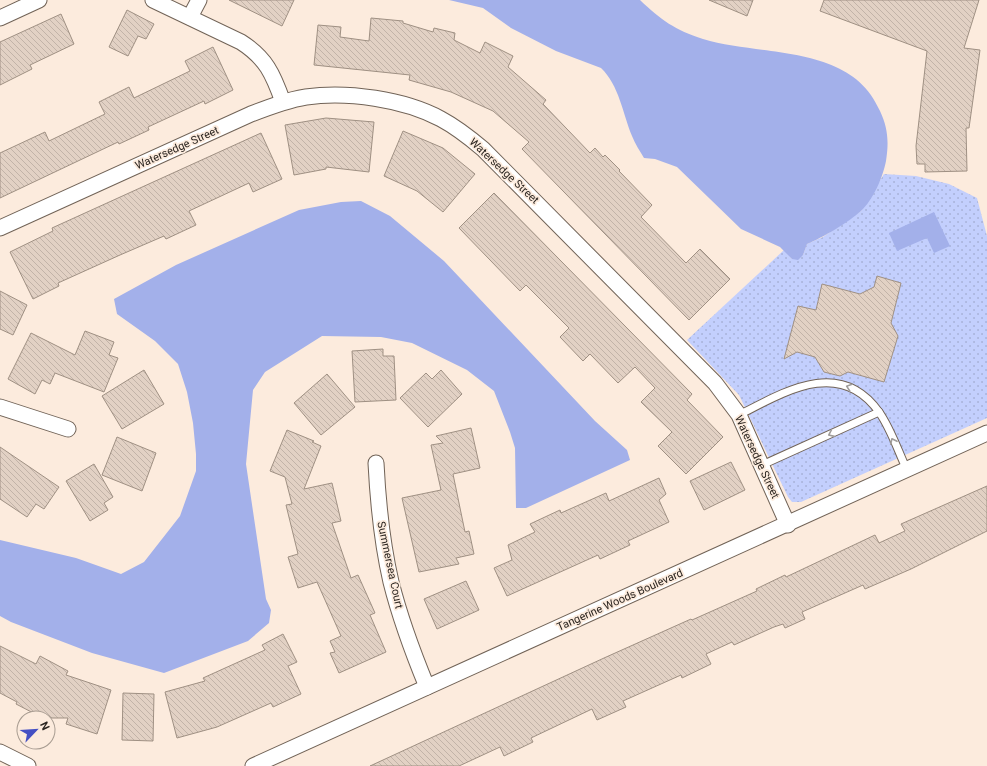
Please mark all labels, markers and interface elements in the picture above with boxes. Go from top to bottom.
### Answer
street label: Watersedge Street [133,124,221,172]
street label: Watersedge Street [467,135,542,207]
one-way arrow [846,384,853,392]
street label: Watersedge Street [732,413,782,501]
one-way arrow [827,429,835,437]
one-way arrow [890,437,898,445]
street label: Summersea Court [374,520,406,610]
street label: Tangerine Woods Boulevard [555,566,685,634]
north arrow [16,710,56,750]
text: N [37,720,52,732]

